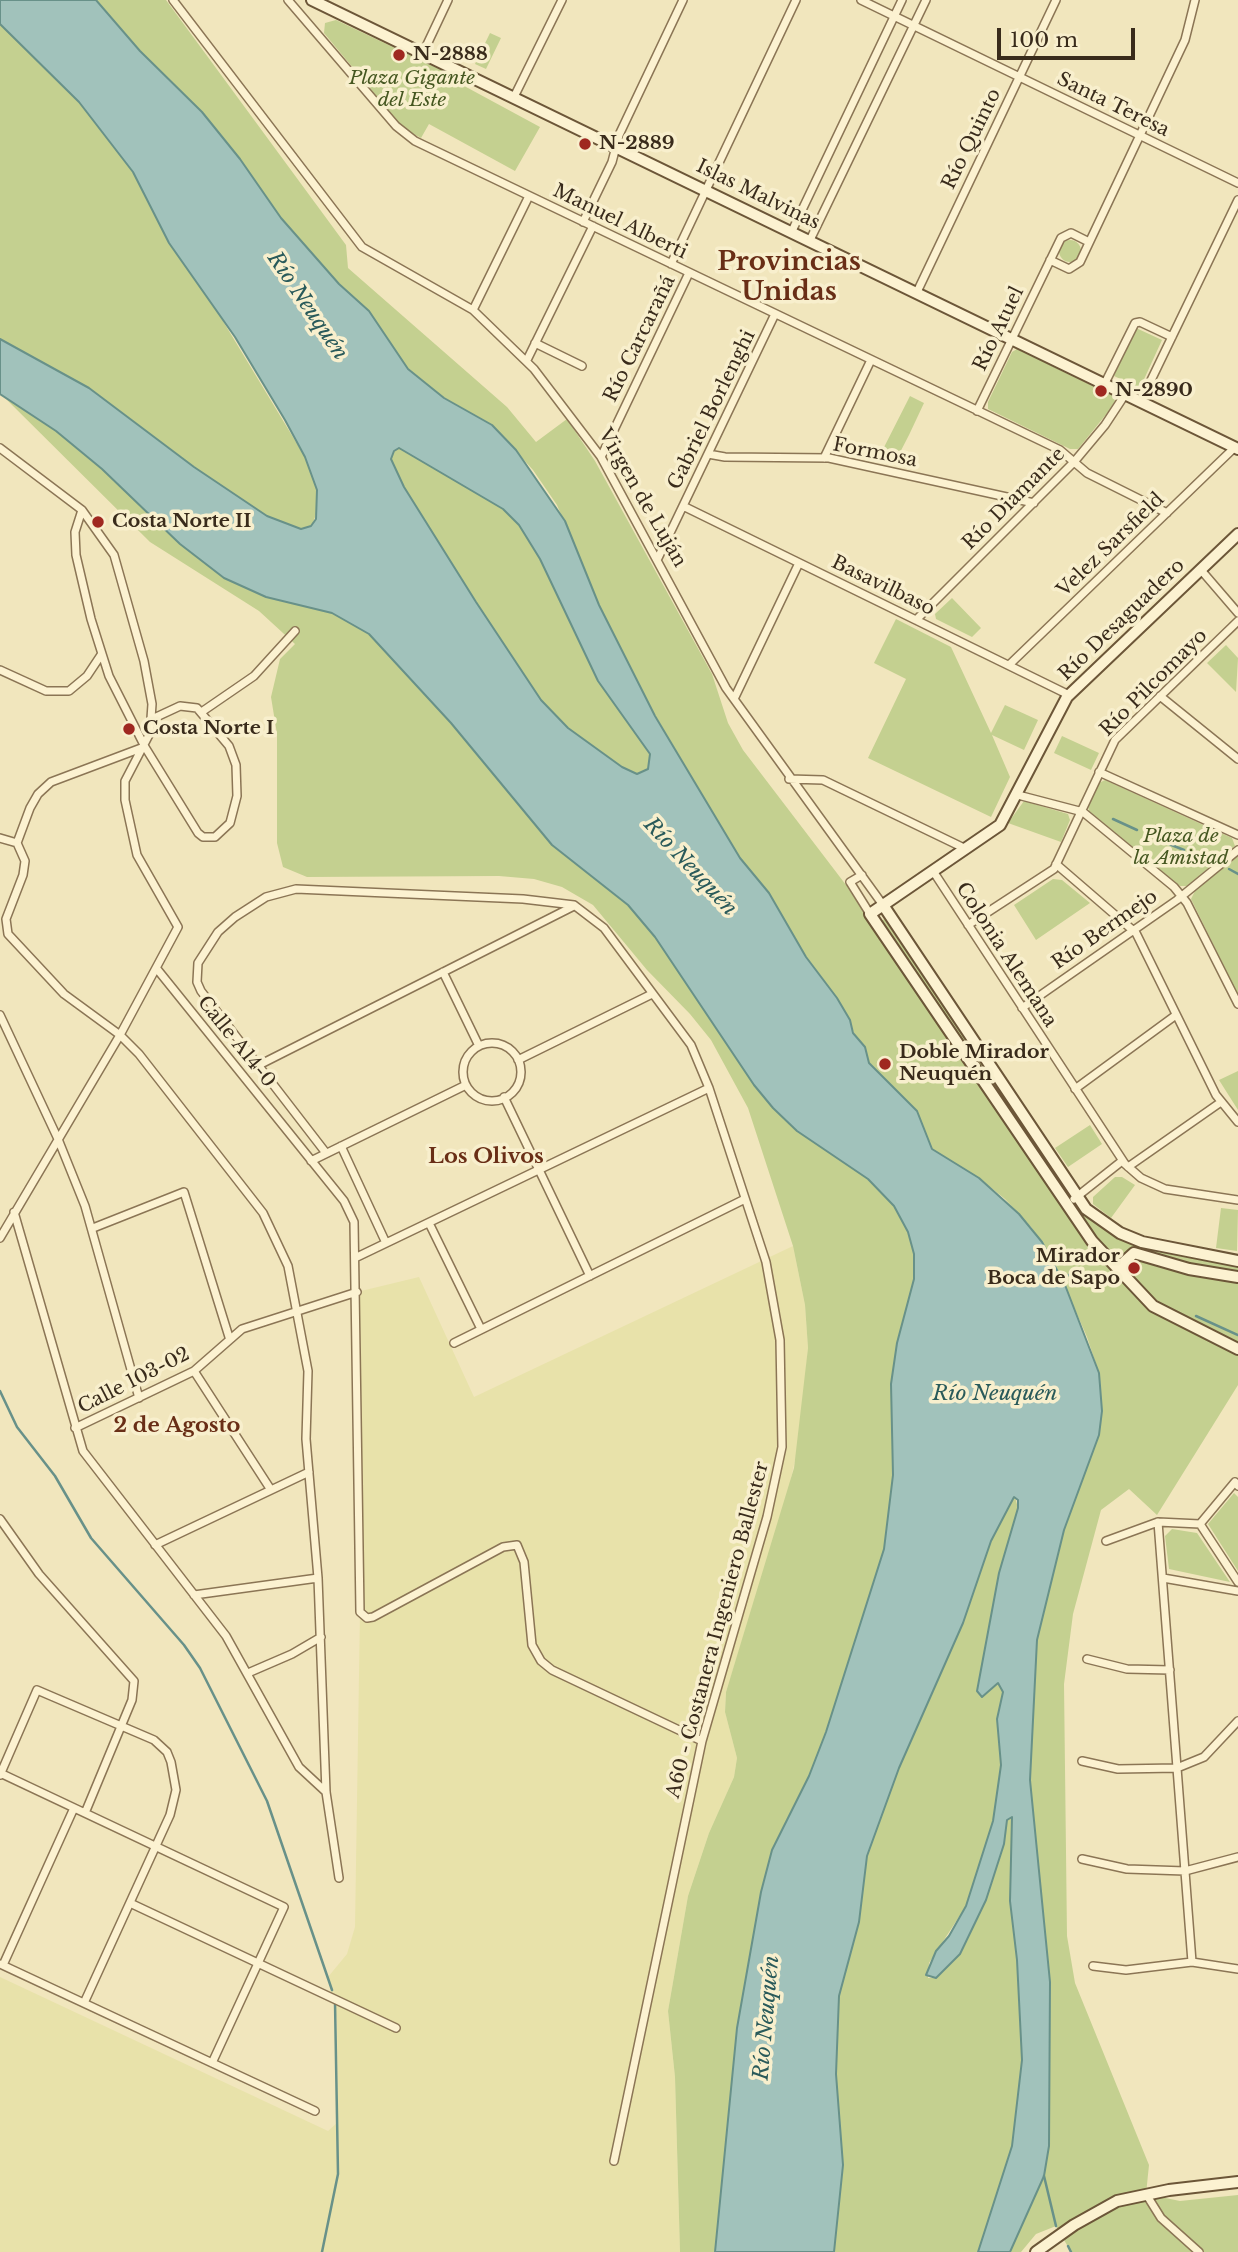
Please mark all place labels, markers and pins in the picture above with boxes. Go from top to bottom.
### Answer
place label: N-2888 [413,44,488,66]
marker: N-2888 [391,47,407,63]
place label: N-2889 [599,133,675,155]
marker: N-2889 [577,136,593,152]
place label: N-2890 [1115,380,1193,402]
marker: N-2890 [1093,383,1109,399]
place label: Costa Norte II [112,511,251,533]
marker: Costa Norte II [90,514,106,530]
place label: Costa Norte I [143,718,274,740]
marker: Costa Norte I [121,721,137,737]
place label: Doble Mirador Neuquén [899,1042,1049,1086]
marker: Doble Mirador Neuquén [877,1056,893,1072]
place label: Mirador Boca de Sapo [987,1246,1120,1290]
marker: Mirador Boca de Sapo [1126,1260,1142,1276]

